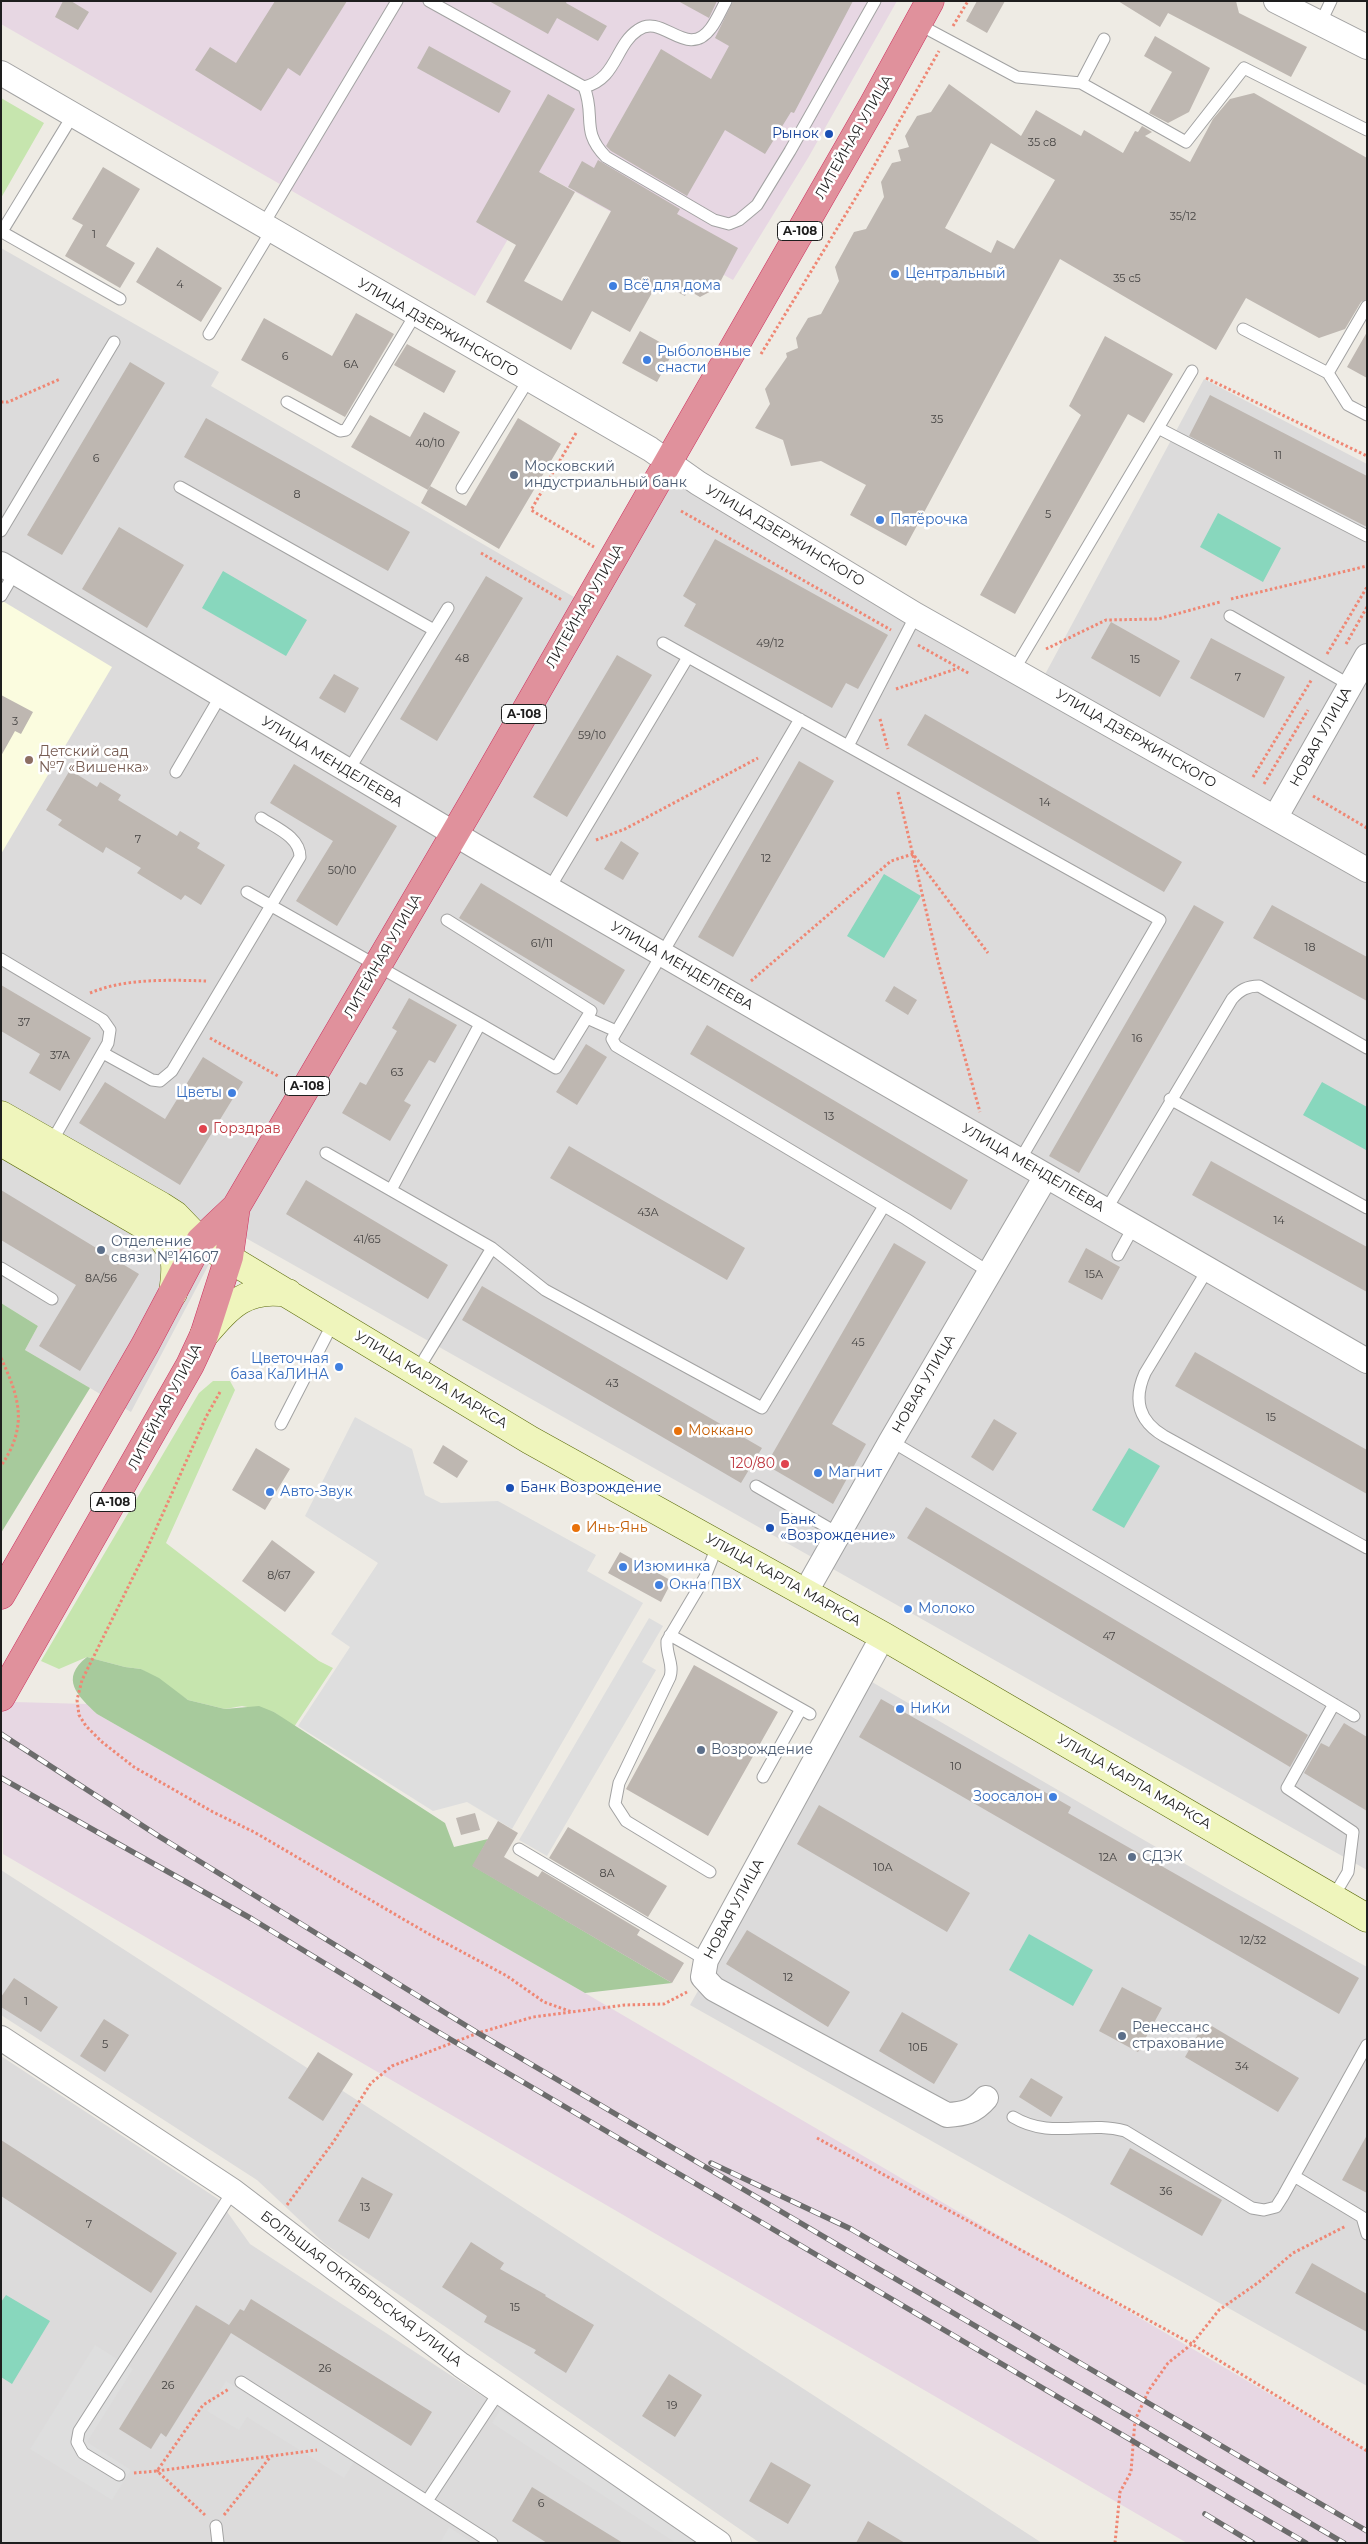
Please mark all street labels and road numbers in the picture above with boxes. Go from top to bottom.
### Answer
street label: ЛИТЕЙНАЯ УЛИЦА [812,72,896,202]
road number: А-108 [778,222,822,240]
street label: УЛИЦА ДЗЕРЖИНСКОГО [355,275,521,381]
street label: УЛИЦА ДЗЕРЖИНСКОГО [702,482,868,590]
street label: ЛИТЕЙНАЯ УЛИЦА [543,541,627,671]
street label: НОВАЯ УЛИЦА [1287,684,1355,790]
street label: УЛИЦА ДЗЕРЖИНСКОГО [1053,686,1219,792]
road number: А-108 [502,704,546,724]
street label: УЛИЦА МЕНДЕЛЕЕВА [258,713,406,811]
street label: ЛИТЕЙНАЯ УЛИЦА [341,891,425,1021]
street label: УЛИЦА МЕНДЕЛЕЕВА [608,918,756,1014]
road number: А-108 [284,1076,330,1096]
street label: УЛИЦА МЕНДЕЛЕЕВА [959,1120,1107,1216]
street label: УЛИЦА КАРЛА МАРКСА [352,1328,510,1432]
street label: НОВАЯ УЛИЦА [889,1332,959,1436]
street label: ЛИТЕЙНАЯ УЛИЦА [125,1341,205,1473]
road number: А-108 [90,1492,136,1511]
street label: УЛИЦА КАРЛА МАРКСА [702,1530,864,1630]
street label: УЛИЦА КАРЛА МАРКСА [1054,1731,1214,1833]
street label: НОВАЯ УЛИЦА [700,1856,768,1962]
street label: БОЛЬШАЯ ОКТЯБРЬСКАЯ УЛИЦА [257,2208,465,2370]

